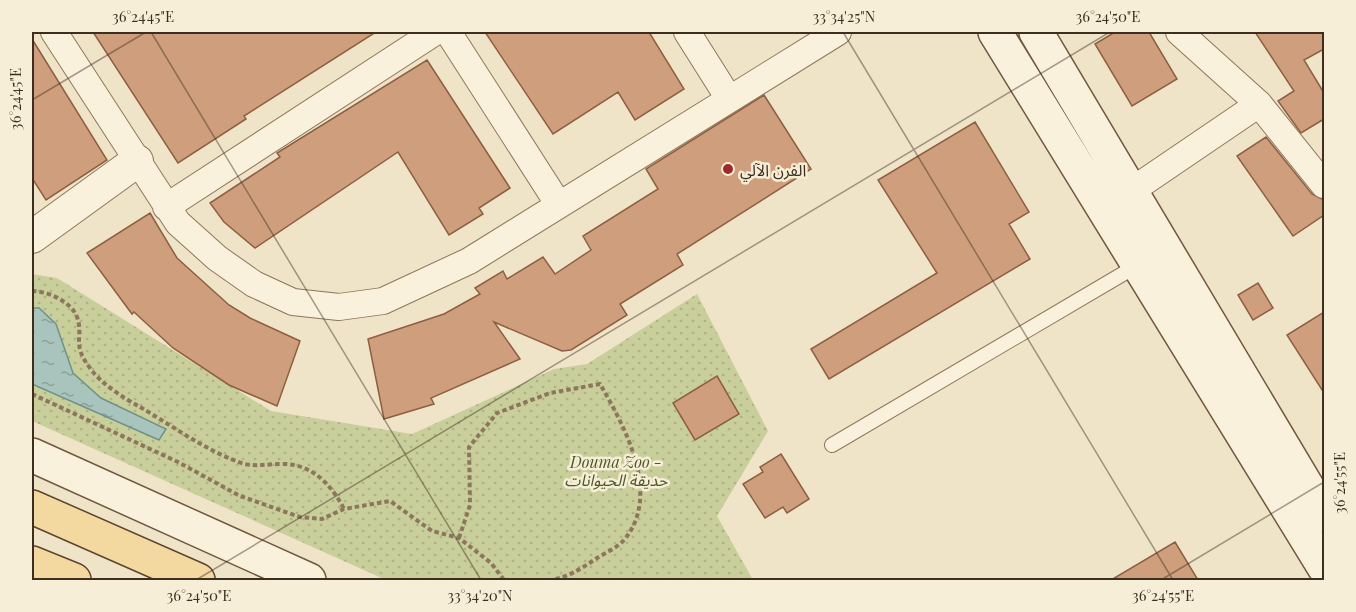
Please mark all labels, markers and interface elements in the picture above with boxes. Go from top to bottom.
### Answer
text: 36°24'45"E [112,6,174,26]
text: 33°34'25"N [813,6,876,26]
text: 36°24'50"E [1076,6,1140,26]
text: 36°24'45"E [5,68,25,130]
place label: الفرن الآلي [740,159,806,182]
marker: الفرن الآلي [721,162,735,176]
park label: Douma Zoo - حديقة الحيوانات [565,451,668,490]
text: 36°24'55"E [1329,452,1349,514]
text: 36°24'50"E [167,585,231,605]
text: 33°34'20"N [447,585,513,605]
text: 36°24'55"E [1132,585,1194,605]

